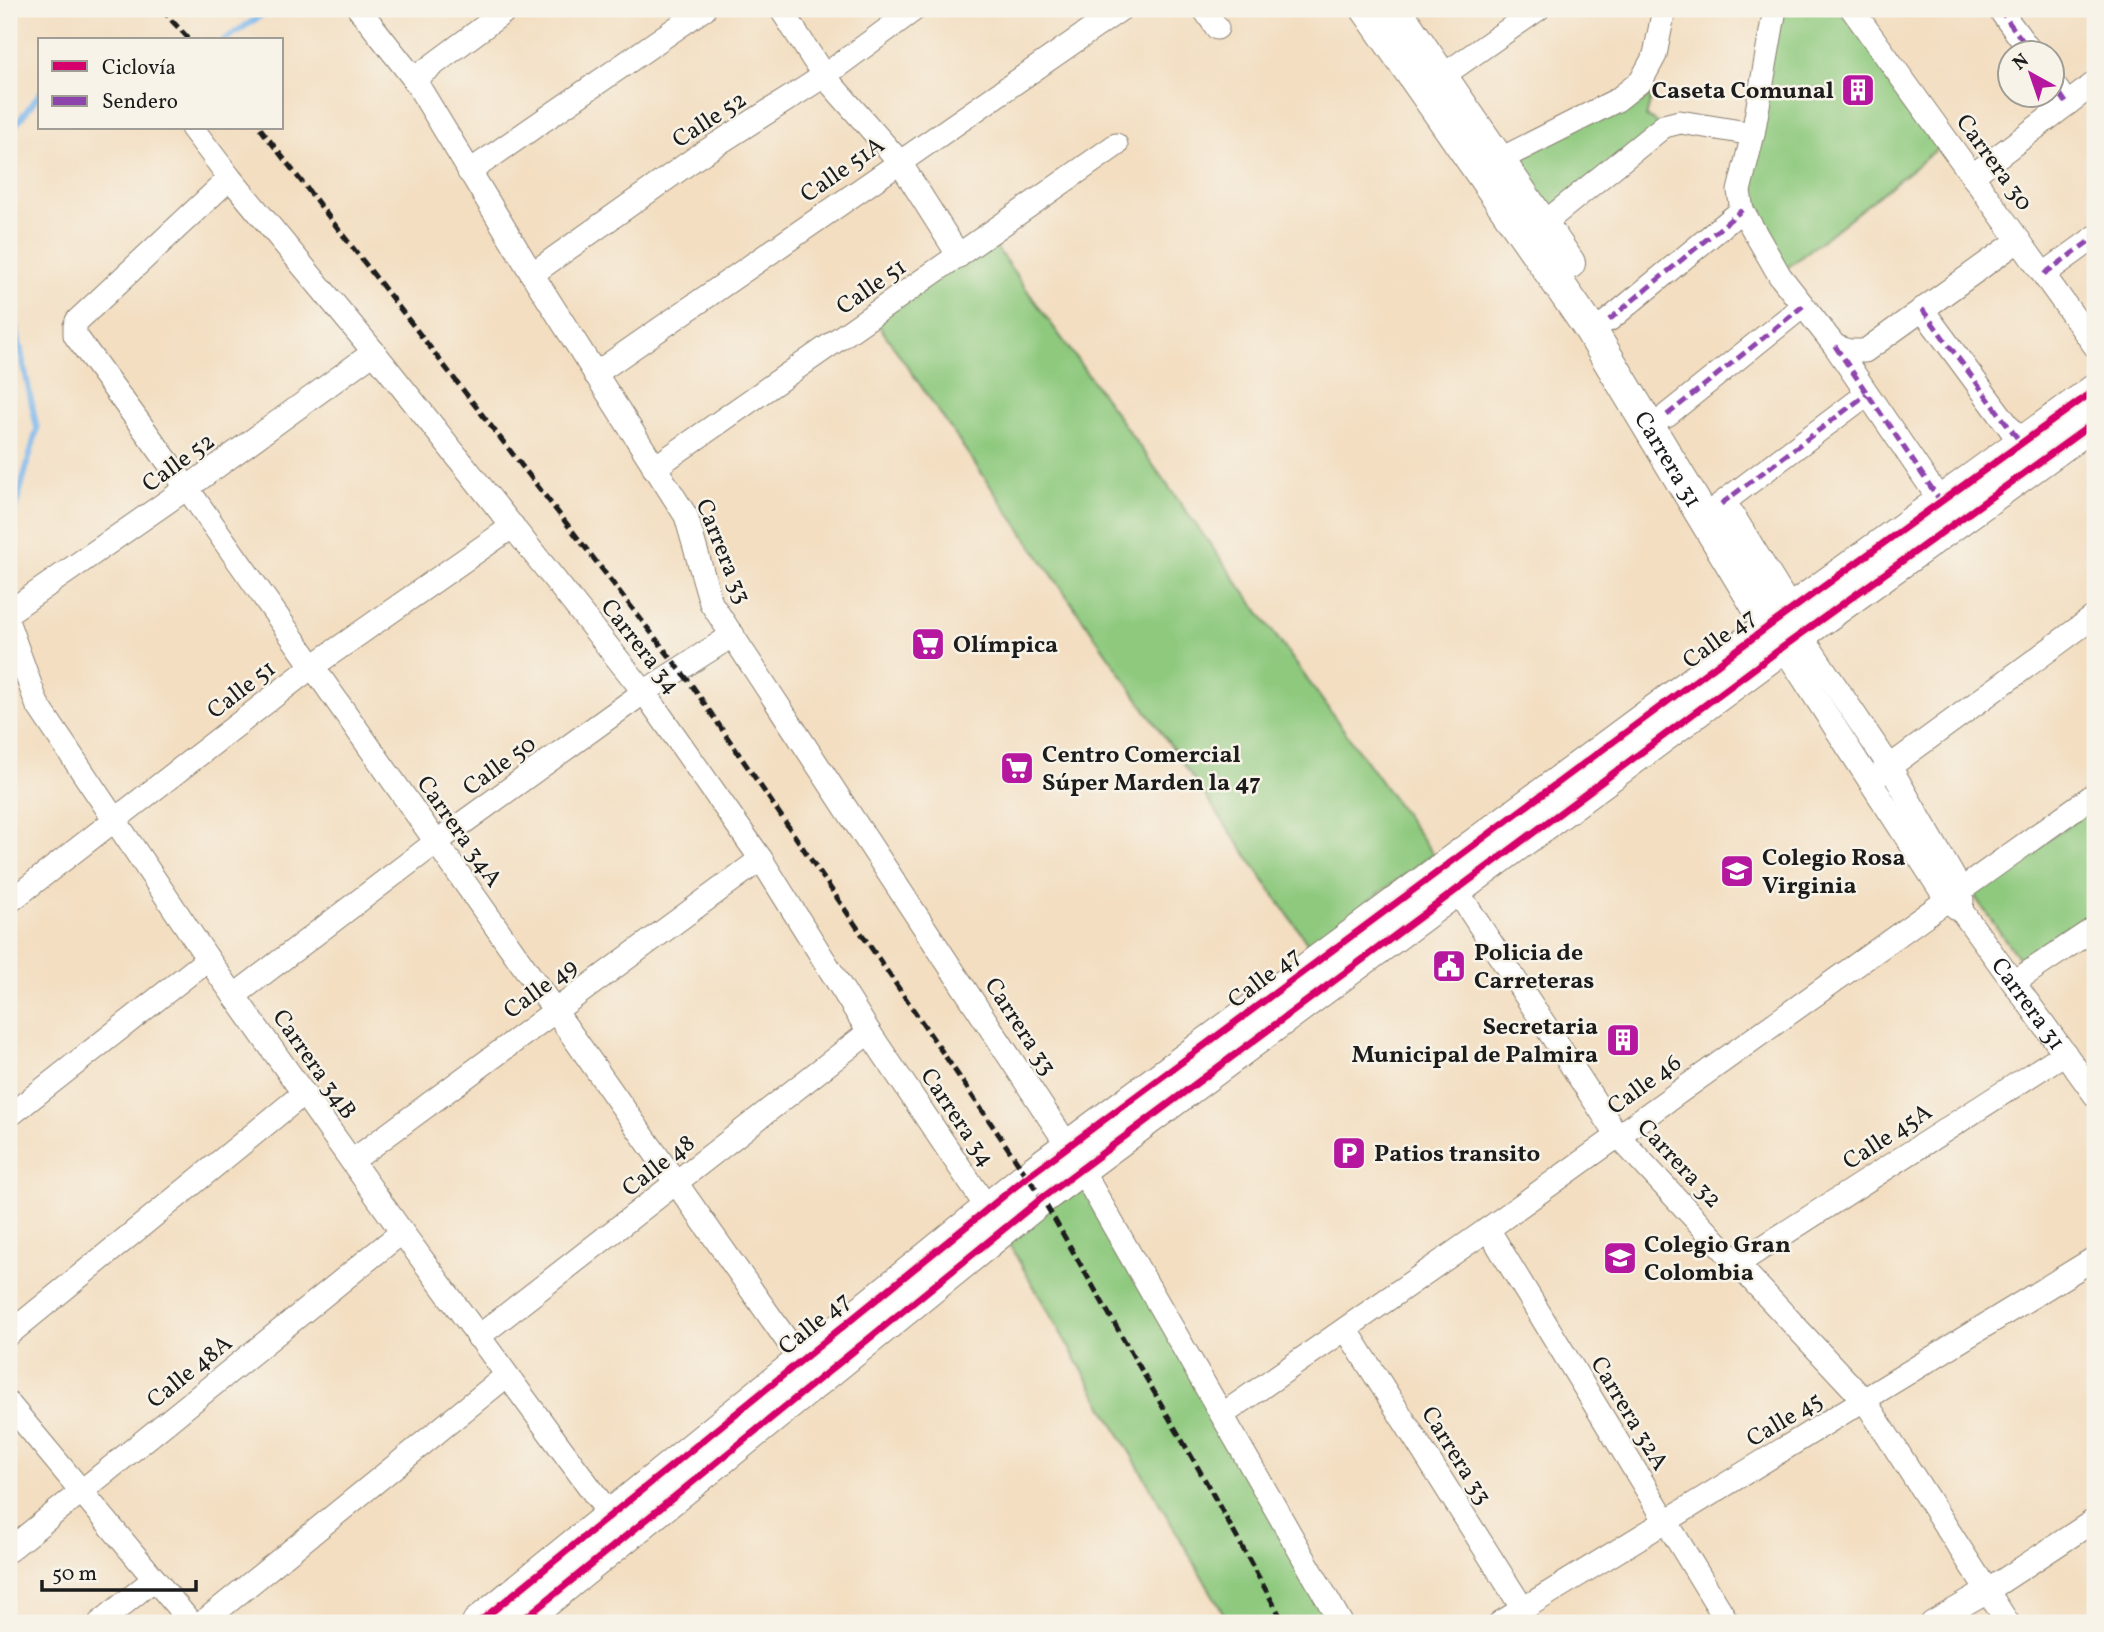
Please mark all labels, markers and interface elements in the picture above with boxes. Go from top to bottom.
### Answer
legend [38,38,284,130]
north arrow [1996,38,2066,108]
text: N [2008,48,2035,77]
text: Ciclovía [102,54,176,83]
building icon: Caseta Comunal [1839,71,1877,109]
place label: Caseta Comunal [1652,75,1834,109]
street label: Calle 52 [666,84,754,157]
text: Sendero [102,88,178,117]
street label: Carrera 30 [1947,108,2040,219]
street label: Calle 51A [794,129,892,212]
street label: Calle 51 [830,251,914,324]
street label: Carrera 31 [1624,405,1709,515]
street label: Calle 52 [136,426,223,502]
street label: Carrera 33 [686,494,759,609]
street label: Carrera 34 [591,592,687,702]
street label: Calle 47 [1676,601,1764,678]
supermarket icon: Olímpica [909,625,947,663]
place label: Olímpica [953,629,1058,663]
street label: Calle 51 [201,653,284,728]
street label: Calle 50 [456,728,544,805]
place label: Centro Comercial Súper Marden la 47 [1042,739,1261,801]
supermarket icon: Centro Comercial Súper Marden la 47 [998,749,1036,787]
street label: Carrera 34A [407,769,509,895]
place label: Colegio Rosa Virginia [1762,842,1906,904]
school or university icon: Colegio Rosa Virginia [1718,852,1756,890]
place label: Policia de Carreteras [1474,937,1594,999]
street label: Calle 47 [1221,940,1309,1017]
public building icon: Policia de Carreteras [1430,947,1468,985]
street label: Calle 49 [497,951,585,1028]
street label: Carrera 31 [1982,951,2072,1058]
street label: Carrera 33 [975,972,1064,1083]
street label: Carrera 34B [263,1003,364,1127]
place label: Secretaria Municipal de Palmira [1351,1011,1598,1073]
building icon: Secretaria Municipal de Palmira [1604,1021,1642,1059]
street label: Calle 46 [1601,1047,1689,1124]
street label: Carrera 34 [911,1062,1002,1174]
street label: Calle 45A [1837,1096,1939,1179]
street label: Carrera 32 [1628,1112,1729,1217]
street label: Calle 48 [616,1127,703,1206]
parking icon: Patios transito [1330,1134,1368,1172]
place label: Patios transito [1374,1138,1540,1172]
place label: Colegio Gran Colombia [1644,1229,1791,1291]
school or university icon: Colegio Gran Colombia [1601,1239,1639,1277]
street label: Calle 47 [772,1285,859,1364]
street label: Calle 48A [140,1327,240,1418]
street label: Carrera 32A [1581,1350,1676,1478]
street label: Calle 45 [1741,1385,1829,1457]
street label: Carrera 33 [1412,1400,1499,1512]
scale bar [42,1548,196,1592]
text: 50 m [52,1560,97,1589]

